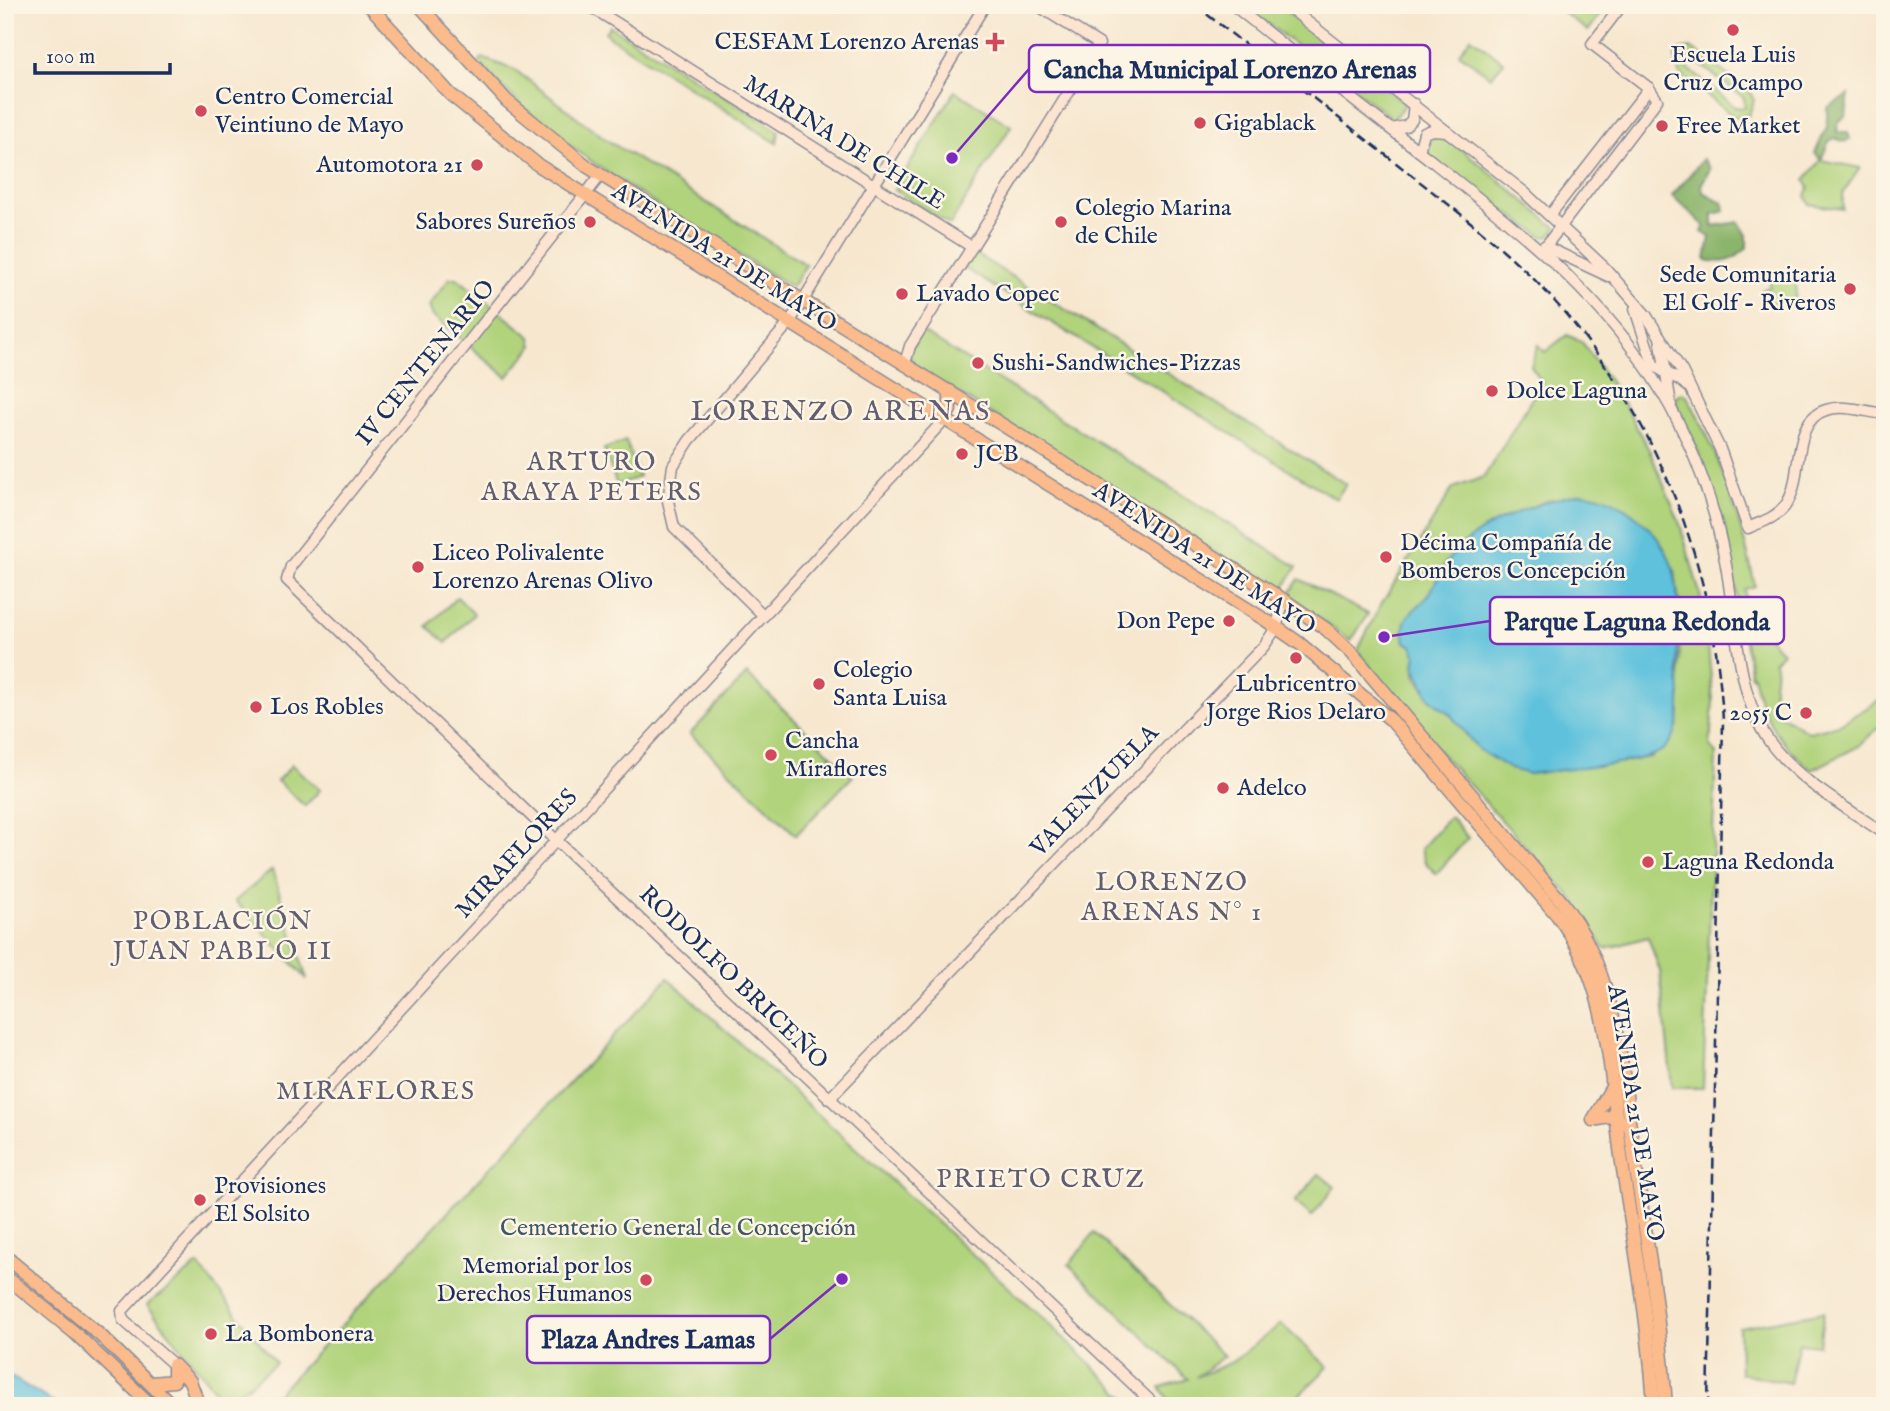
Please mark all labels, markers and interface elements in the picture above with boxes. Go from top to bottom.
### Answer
marker: Escuela Luis Cruz Ocampo [1725,22,1741,38]
place label: CESFAM Lorenzo Arenas [715,27,979,58]
scale bar [35,32,170,76]
marker: CESFAM Lorenzo Arenas [985,32,1005,52]
place label: Escuela Luis Cruz Ocampo [1663,40,1803,99]
text: 100 m [46,44,95,71]
callout: Cancha Municipal Lorenzo Arenas [1029,45,1430,92]
text: Cancha Municipal Lorenzo Arenas [1043,54,1417,87]
street label: MARINA DE CHILE [738,68,950,218]
place label: Centro Comercial Veintiuno de Mayo [214,82,404,141]
marker: Centro Comercial Veintiuno de Mayo [193,103,209,119]
place label: Gigablack [1214,108,1316,139]
place label: Free Market [1676,111,1801,142]
marker: Gigablack [1192,115,1208,131]
marker: Free Market [1654,118,1670,134]
place label: Automotora 21 [315,150,463,181]
marker: Automotora 21 [469,157,485,173]
street label: AVENIDA 21 DE MAYO [605,176,842,340]
place label: Colegio Marina de Chile [1075,193,1232,252]
place label: Sabores Sureños [415,207,576,238]
marker: Sabores Sureños [582,214,598,230]
marker: Colegio Marina de Chile [1053,214,1069,230]
place label: Sede Comunitaria El Golf - Riveros [1659,260,1837,319]
street label: IV CENTENARIO [350,274,502,452]
place label: Lavado Copec [916,279,1060,310]
marker: Sede Comunitaria El Golf - Riveros [1842,281,1858,297]
marker: Lavado Copec [894,286,910,302]
place label: Sushi-Sandwiches-Pizzas [992,348,1241,379]
marker: Sushi-Sandwiches-Pizzas [970,355,986,371]
place label: Dolce Laguna [1506,376,1648,407]
marker: Dolce Laguna [1484,383,1500,399]
district label: LORENZO ARENAS [691,395,991,430]
place label: JCB [973,439,1019,470]
district label: ARTURO ARAYA PETERS [480,446,703,509]
marker: JCB [954,446,970,462]
street label: AVENIDA 21 DE MAYO [1086,475,1321,643]
place label: Décima Compañía de Bomberos Concepción [1400,528,1626,587]
place label: Liceo Polivalente Lorenzo Arenas Olivo [432,538,653,597]
marker: Décima Compañía de Bomberos Concepción [1378,549,1394,565]
marker: Liceo Polivalente Lorenzo Arenas Olivo [410,559,426,575]
callout: Parque Laguna Redonda [1490,597,1784,644]
place label: Don Pepe [1116,606,1215,637]
text: Parque Laguna Redonda [1504,606,1771,639]
marker: Don Pepe [1221,613,1237,629]
marker: Lubricentro Jorge Rios Delaro [1288,650,1304,666]
place label: Colegio Santa Luisa [833,655,948,714]
place label: Lubricentro Jorge Rios Delaro [1203,669,1386,728]
marker: Colegio Santa Luisa [811,676,827,692]
place label: Los Robles [270,692,384,723]
place label: 2055 C [1729,698,1792,729]
marker: Los Robles [248,699,264,715]
marker: 2055 C [1798,705,1814,721]
street label: VALENZUELA [1023,718,1167,864]
place label: Cancha Miraflores [785,726,887,785]
marker: Cancha Miraflores [763,747,779,763]
place label: Adelco [1236,773,1307,804]
marker: Adelco [1215,780,1231,796]
street label: MIRAFLORES [449,783,585,925]
place label: Laguna Redonda [1662,847,1835,878]
marker: Laguna Redonda [1640,854,1656,870]
district label: LORENZO ARENAS N° 1 [1080,866,1263,929]
street label: RODOLFO BRICEÑO [632,879,834,1077]
district label: POBLACIÓN JUAN PABLO II [110,905,333,968]
street label: AVENIDA 21 DE MAYO [1599,981,1671,1244]
district label: MIRAFLORES [276,1075,476,1108]
district label: PRIETO CRUZ [936,1163,1146,1196]
place label: Provisiones El Solsito [214,1171,326,1230]
marker: Provisiones El Solsito [192,1192,208,1208]
park label: Cementerio General de Concepción [500,1213,856,1244]
place label: Memorial por los Derechos Humanos [436,1251,632,1310]
marker: Memorial por los Derechos Humanos [638,1272,654,1288]
callout: Plaza Andres Lamas [527,1316,770,1363]
place label: La Bombonera [225,1319,374,1350]
text: Plaza Andres Lamas [541,1324,755,1357]
marker: La Bombonera [203,1326,219,1342]

